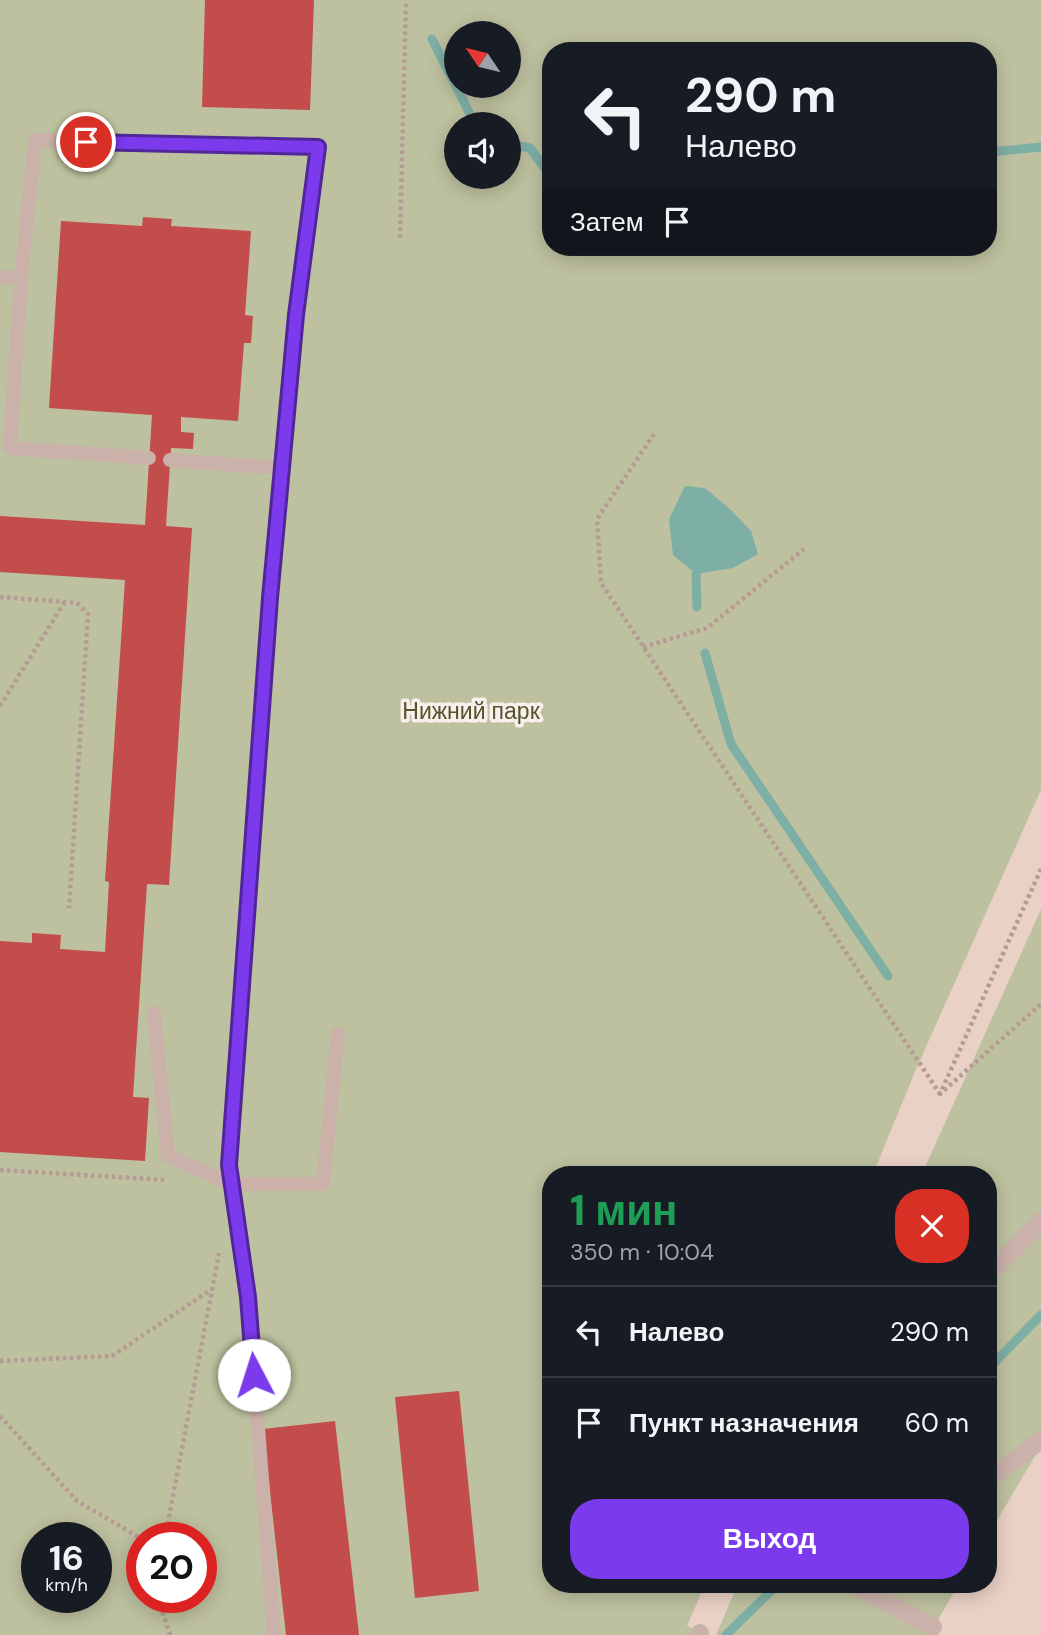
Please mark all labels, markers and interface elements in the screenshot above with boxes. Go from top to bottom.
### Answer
north arrow [444,21,522,98]
map controls [444,21,521,189]
text: 290 m [685,63,836,127]
icon: left [570,70,661,161]
pin [56,112,116,172]
button: sound [444,112,521,189]
icon: arrive [67,123,105,161]
text: Налево [685,125,797,167]
icon: arrive [658,203,696,241]
text: Затем [570,205,644,239]
park label: Нижний парк [402,696,541,726]
text: 1 мин [570,1183,677,1238]
button: close [895,1189,969,1263]
text: 350 m · 10:04 [570,1237,714,1267]
icon: left [570,1313,608,1351]
text: Налево [629,1315,724,1349]
text: 290 m [890,1315,969,1349]
position arrow [217,1338,291,1412]
icon: arrive [570,1404,608,1442]
text: Пункт назначения [629,1406,859,1440]
text: 60 m [905,1406,969,1440]
button: Выход [570,1499,969,1579]
speed limit sign: 20 [126,1522,217,1613]
text: 16 [49,1535,84,1581]
text: km/h [45,1573,88,1597]

